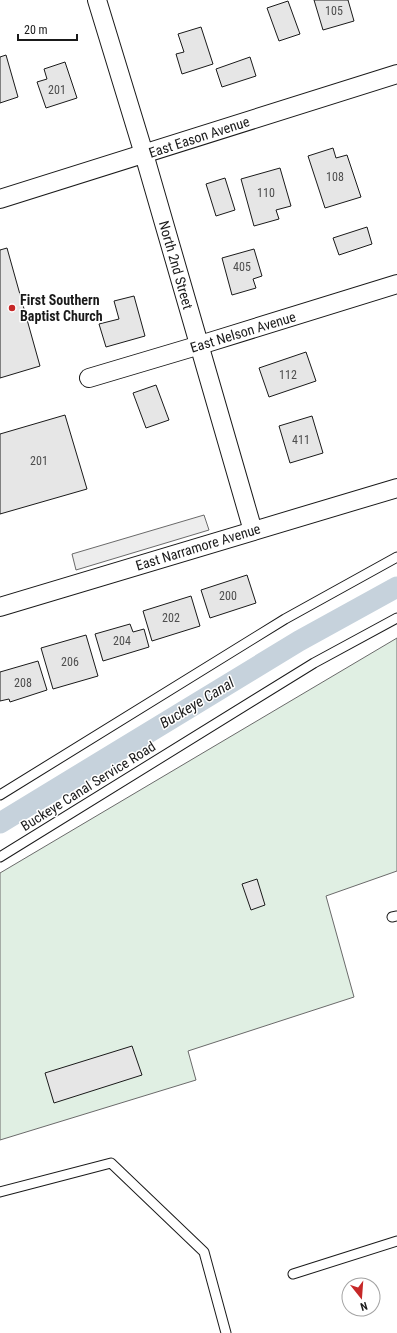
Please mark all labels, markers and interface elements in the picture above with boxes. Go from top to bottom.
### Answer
house number: 105 [325,4,343,18]
scale bar [18,16,77,42]
text: 20 m [24,23,48,37]
house number: 201 [48,83,66,97]
street label: East Eason Avenue [147,113,252,161]
house number: 108 [326,170,344,184]
house number: 110 [257,186,275,200]
street label: North 2nd Street [156,219,196,311]
house number: 405 [233,260,251,274]
place label: First Southern Baptist Church [20,292,103,324]
marker: First Southern Baptist Church [7,303,17,313]
street label: East Nelson Avenue [188,308,298,356]
house number: 112 [279,368,297,382]
house number: 411 [292,433,310,447]
house number: 201 [30,454,48,468]
street label: East Narramore Avenue [134,520,263,574]
house number: 200 [219,589,237,603]
house number: 202 [162,611,180,625]
house number: 204 [113,634,131,648]
house number: 206 [61,655,79,669]
water label: Buckeye Canal [157,673,238,732]
house number: 208 [14,676,32,690]
street label: Buckeye Canal Service Road [18,738,158,834]
north arrow [341,1277,381,1317]
text: N [358,1299,369,1313]

